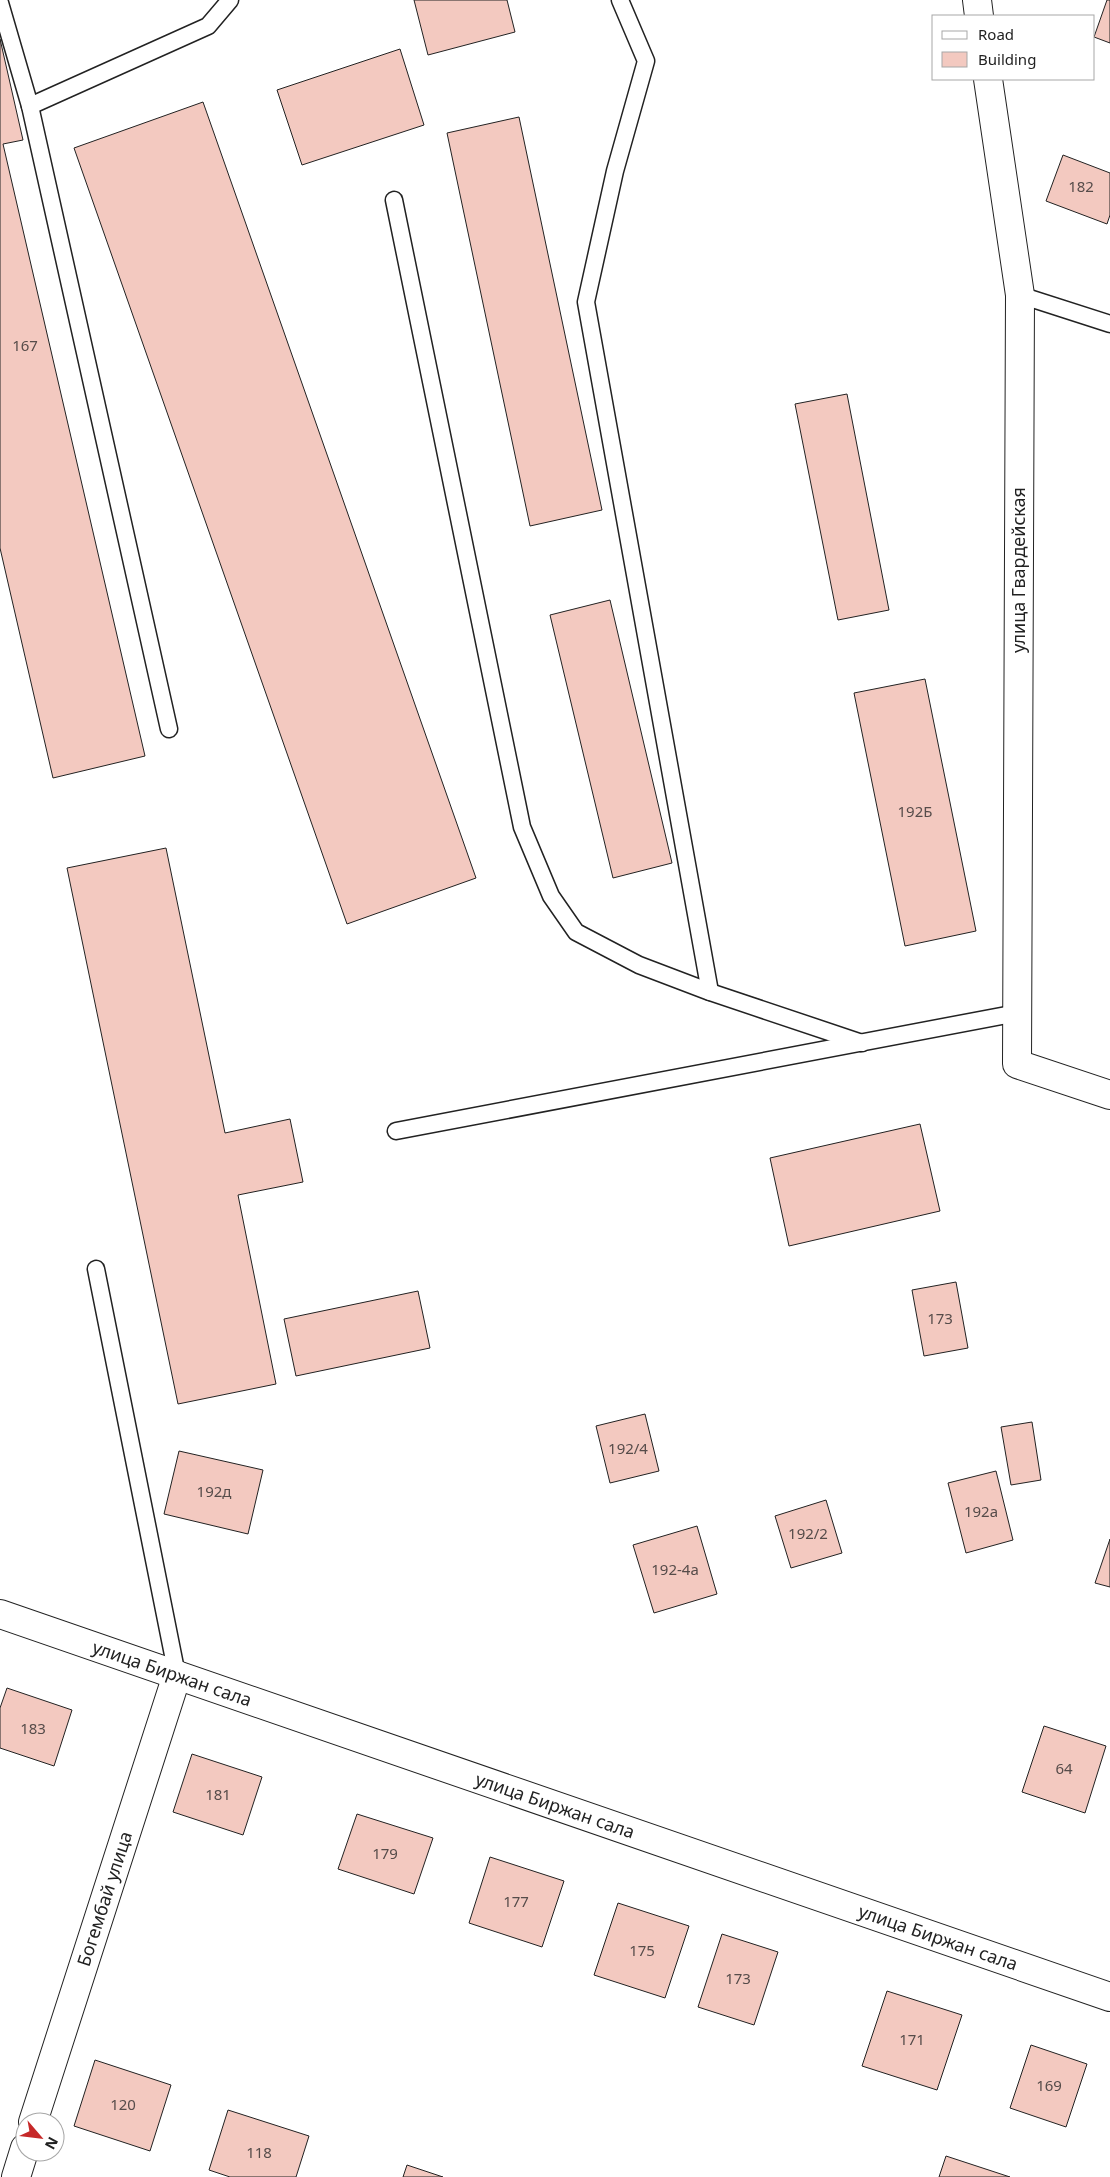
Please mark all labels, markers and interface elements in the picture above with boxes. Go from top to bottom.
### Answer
legend [932,15,1095,80]
text: Road [978,24,1014,44]
text: Building [978,49,1036,69]
house number: 182 [1068,176,1094,196]
house number: 167 [12,335,38,355]
street label: улица Гвардейская [1006,487,1030,653]
house number: 192Б [898,801,932,821]
house number: 173 [927,1308,953,1328]
house number: 192/4 [608,1438,648,1458]
house number: 192д [197,1481,231,1501]
house number: 192а [964,1501,998,1521]
house number: 192/2 [788,1523,828,1543]
house number: 192-4а [651,1559,699,1579]
street label: улица Биржан сала [89,1635,255,1712]
house number: 183 [20,1718,46,1738]
house number: 64 [1055,1758,1073,1778]
street label: улица Биржан сала [472,1767,638,1844]
house number: 181 [205,1784,231,1804]
street label: Богембай улица [71,1828,137,1969]
house number: 179 [372,1843,398,1863]
house number: 177 [503,1891,529,1911]
street label: улица Биржан сала [855,1899,1021,1976]
house number: 175 [629,1940,655,1960]
house number: 173 [725,1968,751,1988]
house number: 171 [899,2029,925,2049]
house number: 169 [1036,2075,1062,2095]
house number: 120 [110,2094,136,2114]
north arrow [15,2112,65,2162]
text: N [41,2134,63,2153]
house number: 118 [246,2142,272,2162]

